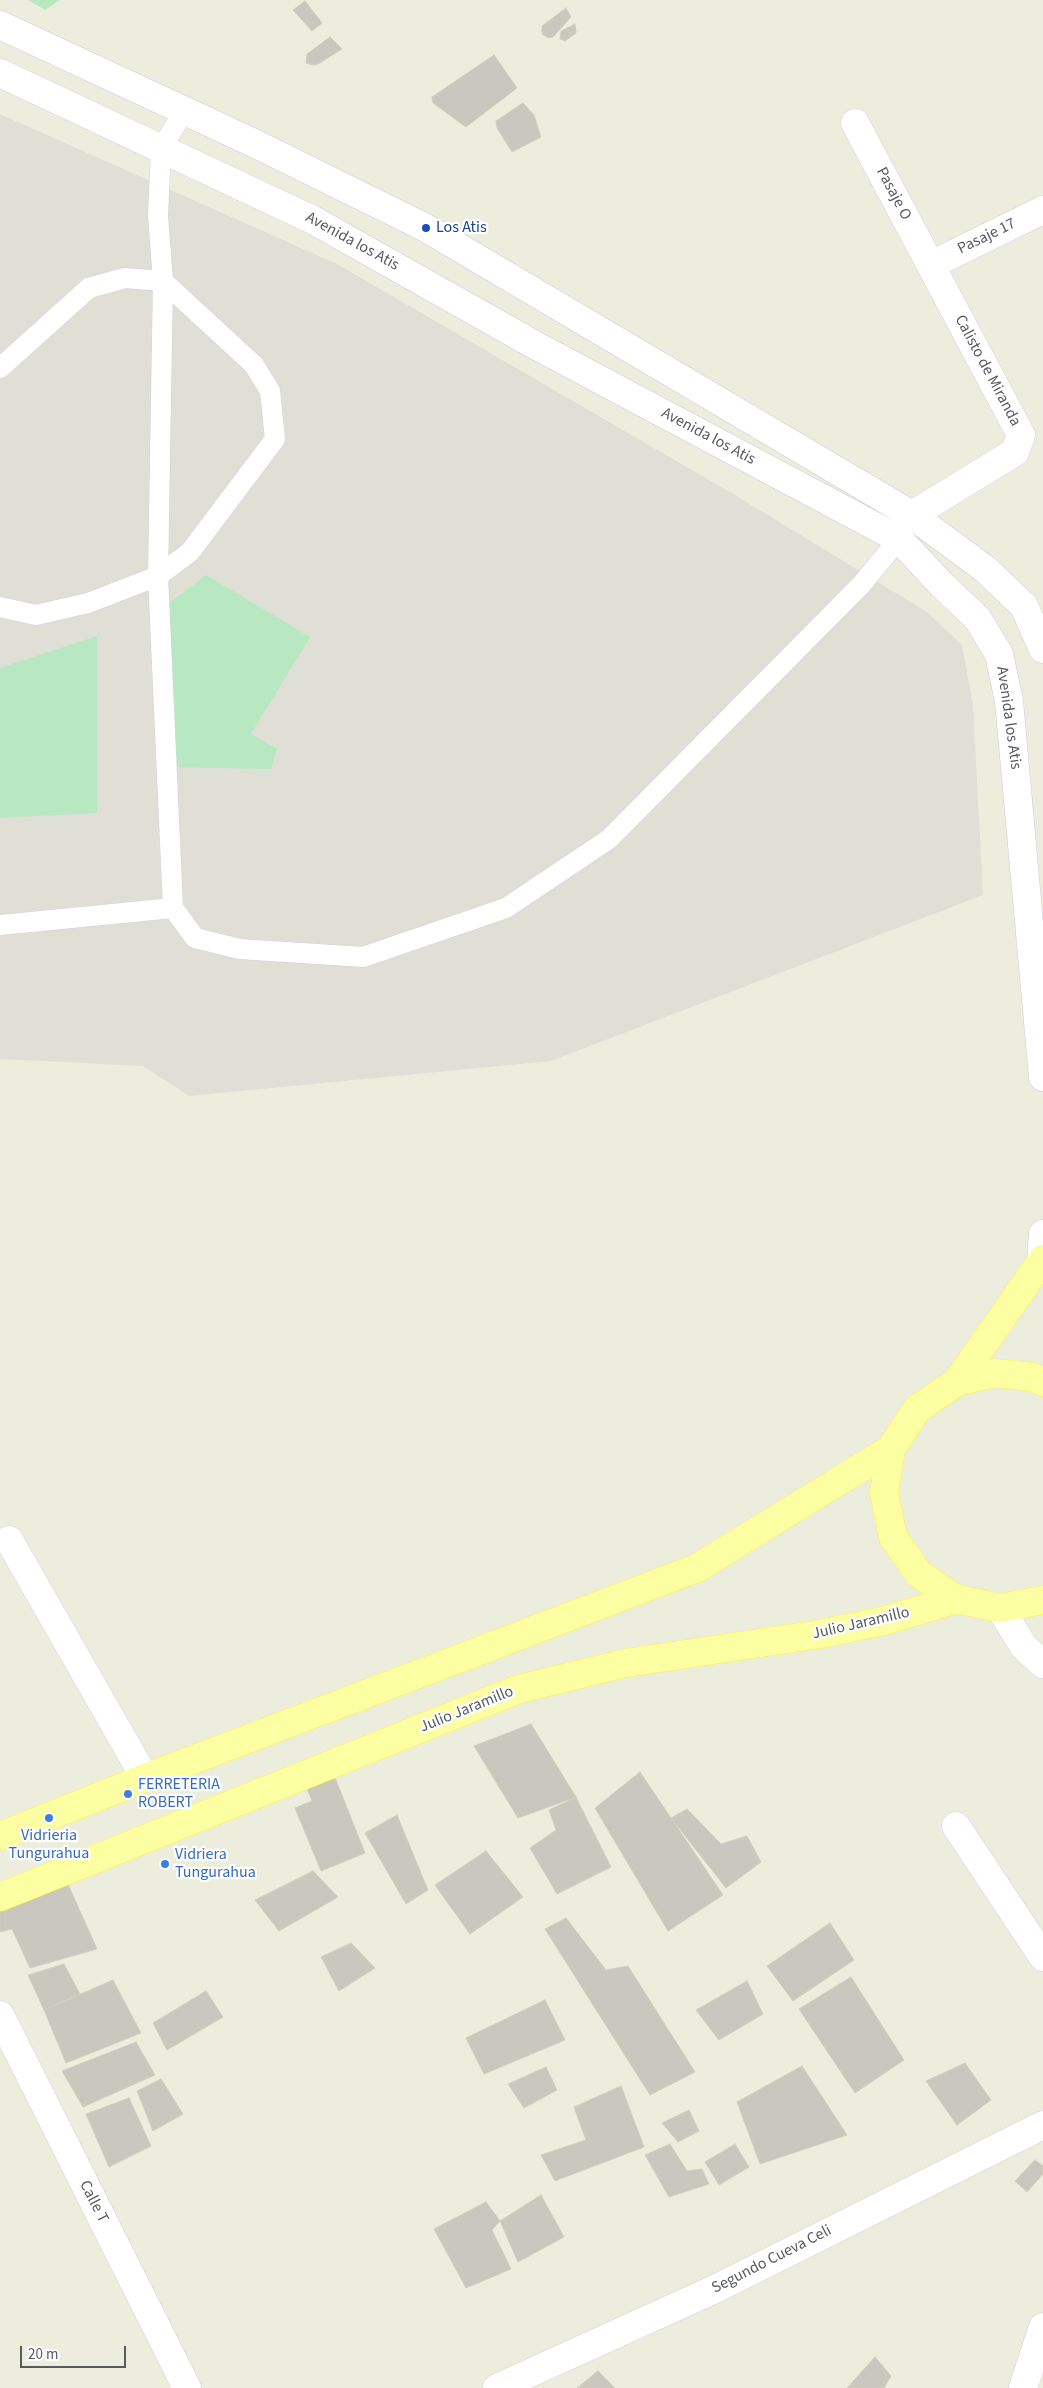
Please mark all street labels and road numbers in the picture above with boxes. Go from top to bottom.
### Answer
street label: Pasaje O [871,164,915,224]
street label: Avenida los Atis [302,208,402,276]
street label: Pasaje 17 [955,215,1019,259]
street label: Calisto de Miranda [950,312,1024,430]
street label: Avenida los Atis [658,404,758,470]
street label: Avenida los Atis [991,665,1025,771]
street label: Julio Jaramillo [810,1603,912,1645]
street label: Julio Jaramillo [417,1683,517,1737]
street label: Calle T [74,2178,112,2226]
street label: Segundo Cueva Celi [709,2222,835,2298]

